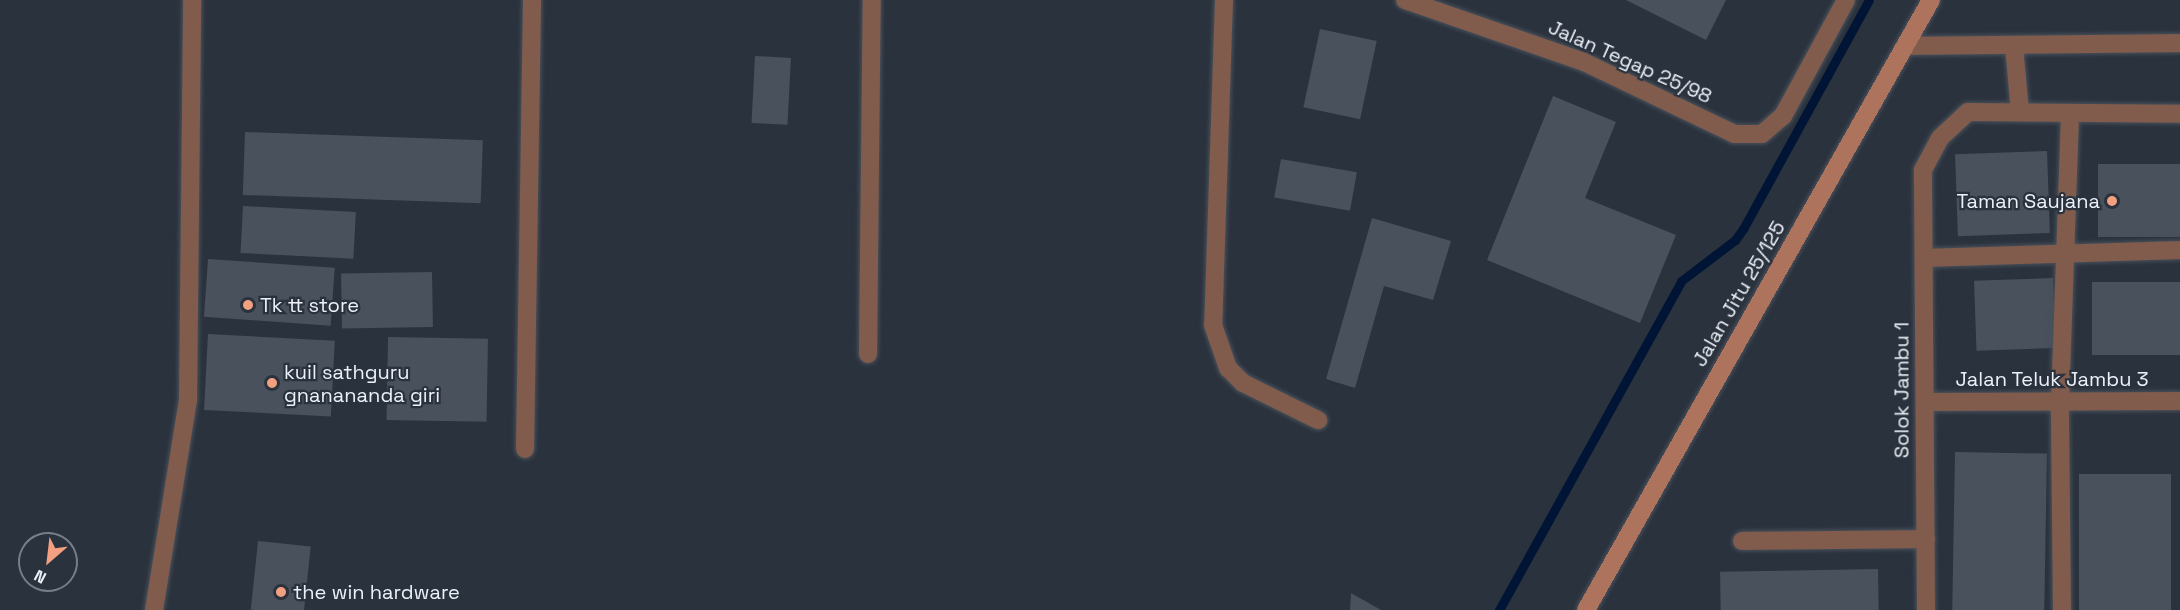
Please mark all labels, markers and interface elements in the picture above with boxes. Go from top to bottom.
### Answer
street label: Jalan Tegap 25/98 [1544,15,1716,109]
place label: Taman Saujana [1956,189,2100,213]
marker: Taman Saujana [2105,194,2119,208]
street label: Jalan Jitu 25/125 [1688,217,1790,371]
place label: Tk tt store [260,293,359,317]
marker: Tk tt store [241,298,255,312]
street label: Solok Jambu 1 [1890,322,1914,458]
place label: kuil sathguru gnanananda giri [284,360,440,407]
street label: Jalan Teluk Jambu 3 [1955,367,2149,391]
marker: kuil sathguru gnanananda giri [265,376,279,390]
north arrow [18,532,78,592]
text: N [31,565,50,588]
place label: the win hardware [293,580,460,604]
marker: the win hardware [274,585,288,599]

